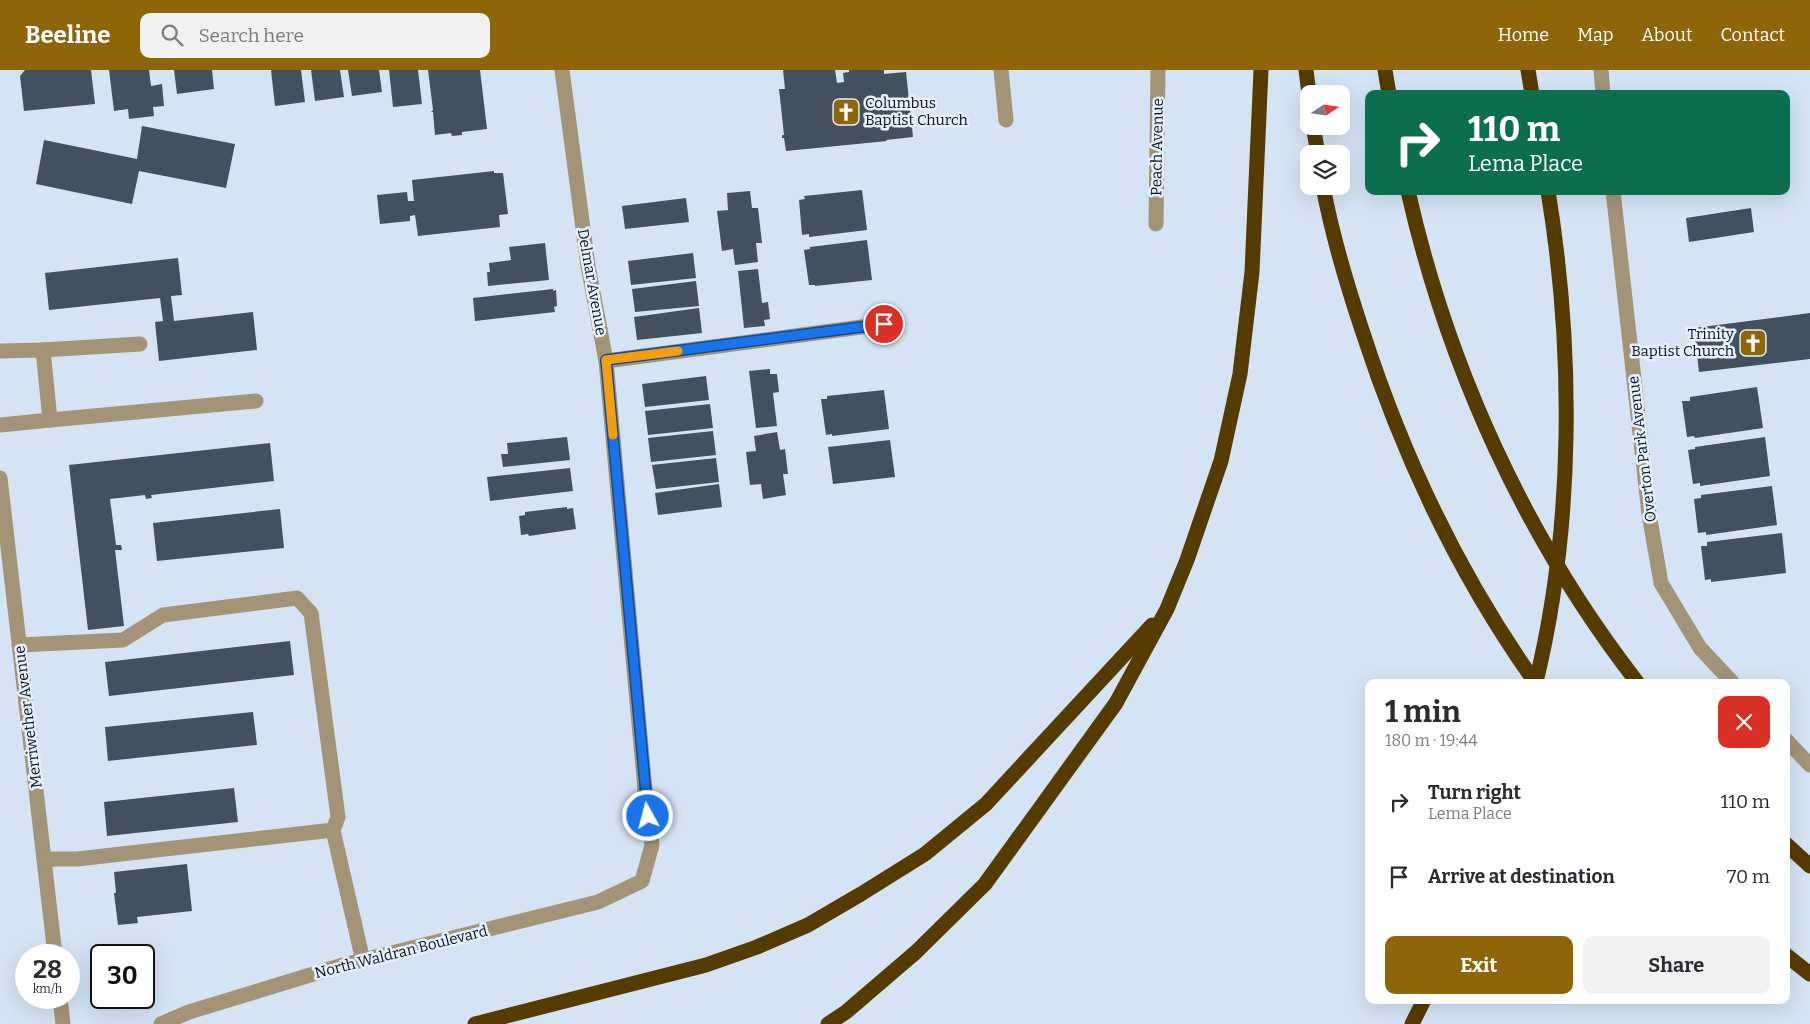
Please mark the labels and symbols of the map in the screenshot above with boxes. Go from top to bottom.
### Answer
north arrow [1300,85,1350,135]
place label: Columbus Baptist Church [865,94,969,129]
church icon: Columbus Baptist Church [831,97,861,127]
street label: Peach Avenue [1147,98,1167,196]
street label: Delmar Avenue [574,227,610,337]
pin [863,303,905,345]
place label: Trinity Baptist Church [1631,325,1735,360]
church icon: Trinity Baptist Church [1738,328,1768,358]
street label: Overton Park Avenue [1624,375,1660,523]
street label: Merriwether Avenue [10,645,46,789]
position arrow [621,789,673,841]
street label: North Waldran Boulevard [313,922,489,982]
speed limit sign: 30 [90,944,155,1009]

